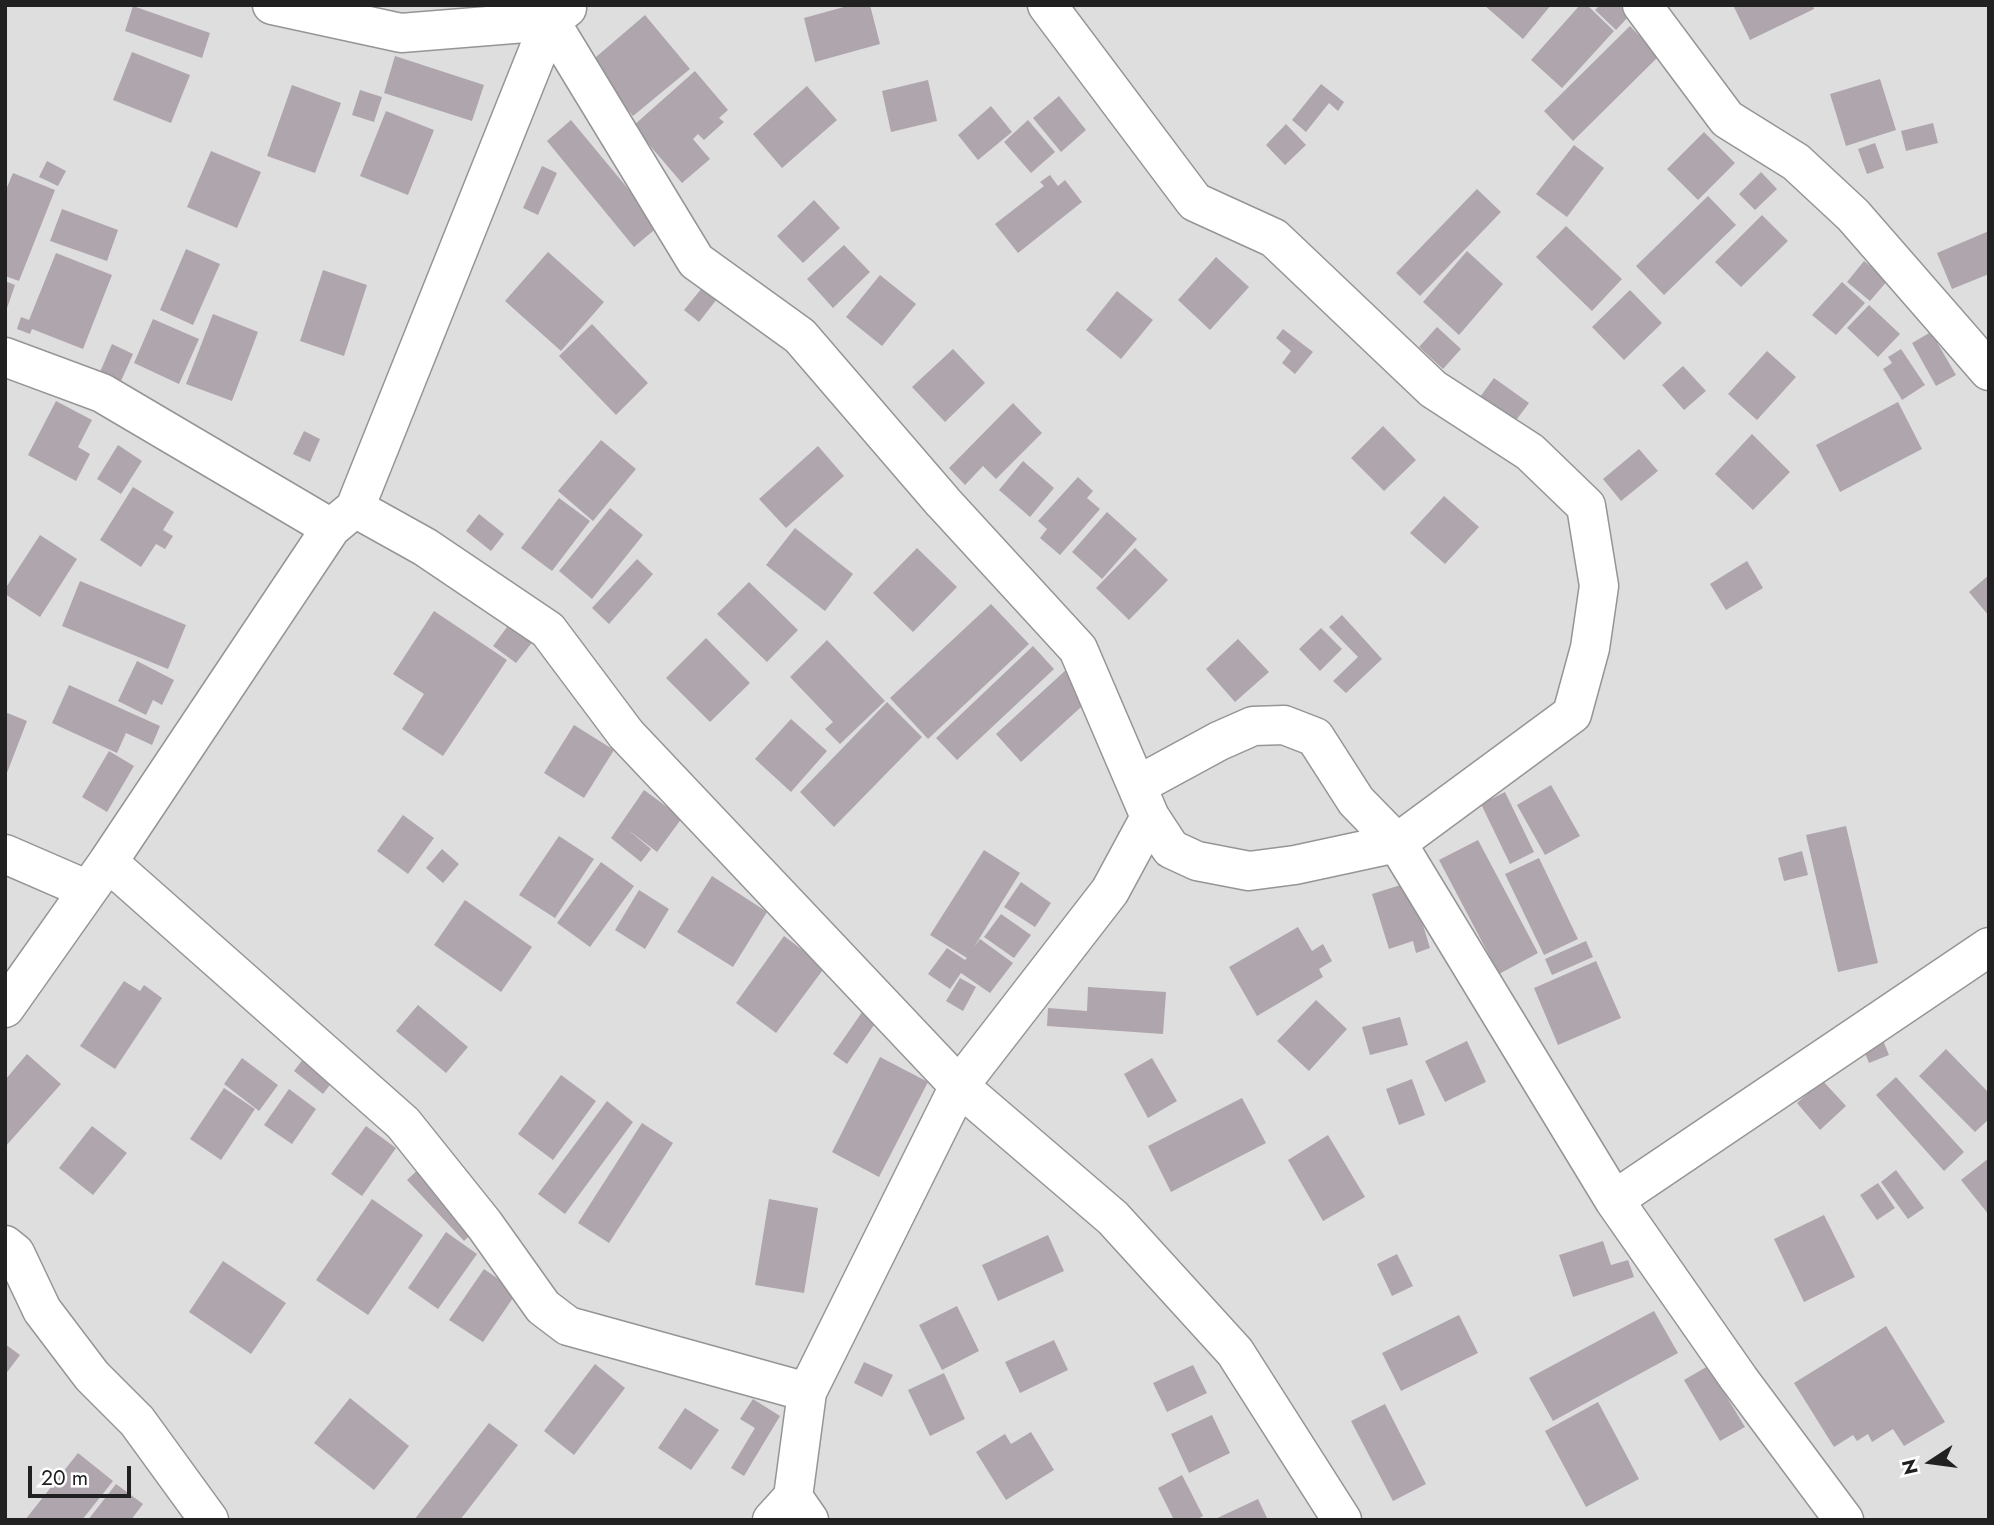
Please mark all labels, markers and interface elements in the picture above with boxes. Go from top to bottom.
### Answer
north arrow [1896,1427,1966,1497]
scale bar [32,1452,135,1496]
text: N [1895,1456,1925,1477]
text: 20 m [41,1463,88,1493]

